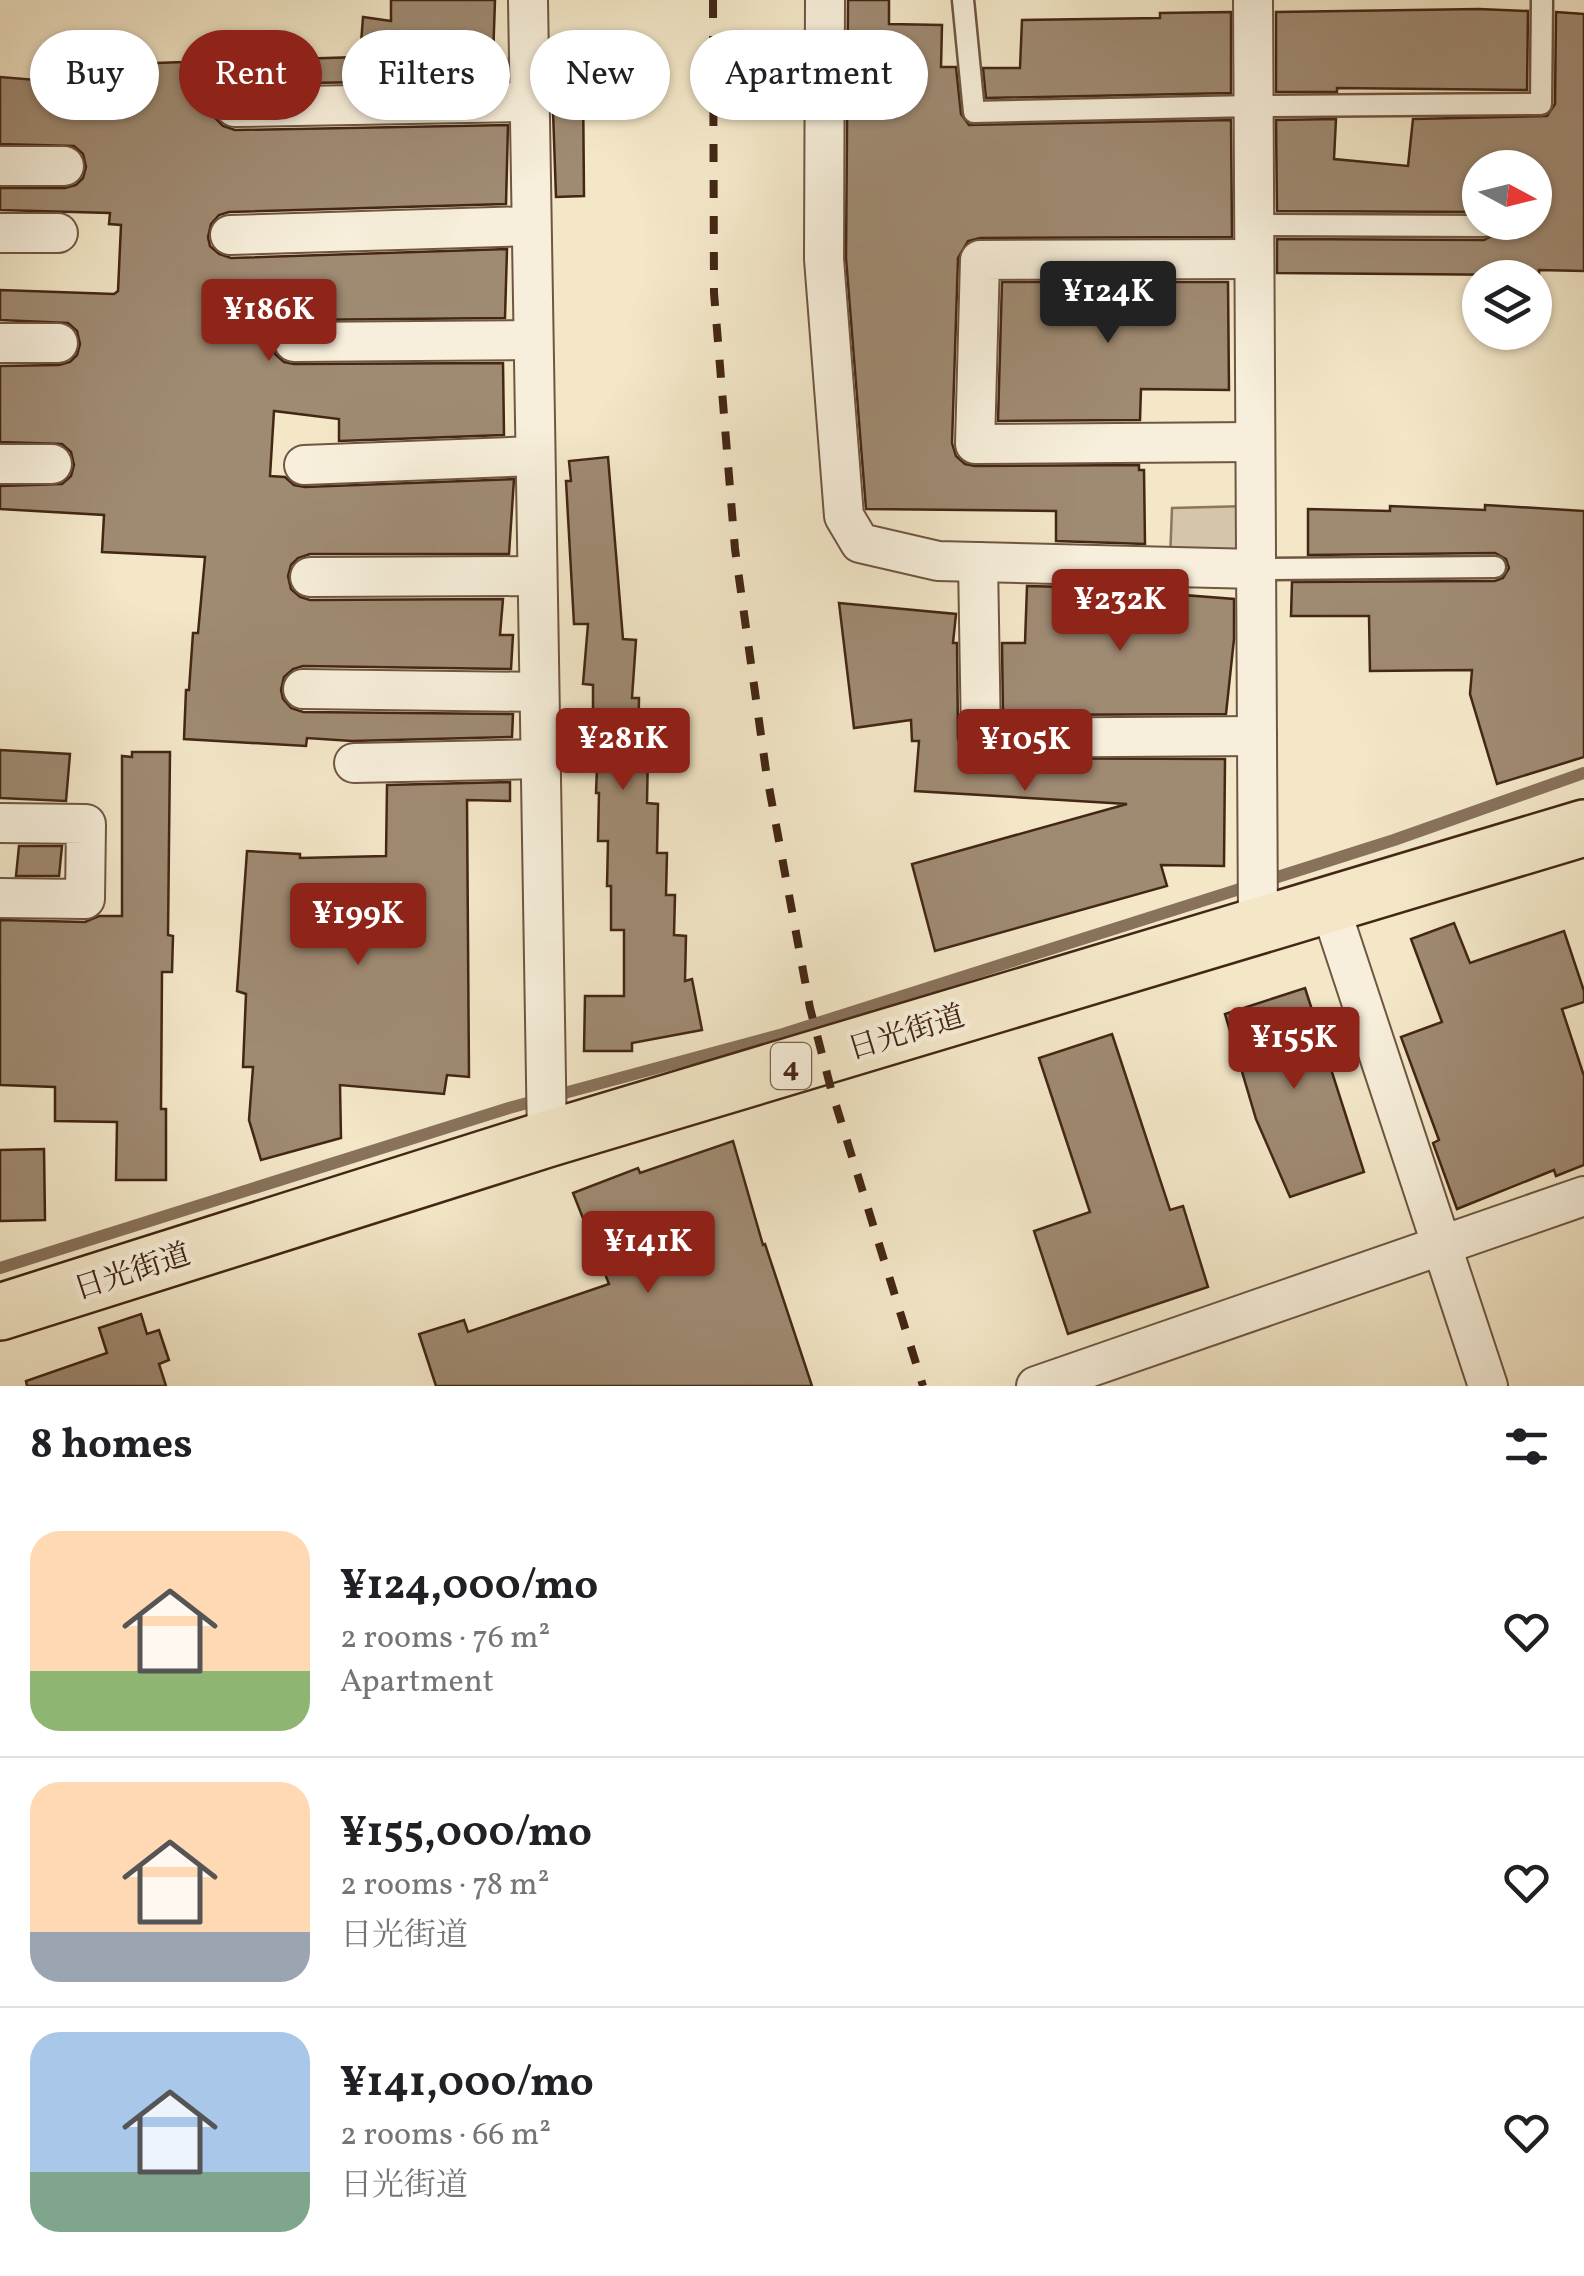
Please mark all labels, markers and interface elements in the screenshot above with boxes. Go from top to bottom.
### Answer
chip: Buy [30,30,159,120]
chip: Rent [179,30,322,120]
chip: Filters [342,30,510,120]
chip: New [530,30,670,120]
chip: Apartment [690,30,928,120]
north arrow [1462,150,1552,240]
map controls [1462,150,1552,350]
button: layers [1462,260,1552,350]
pin: ¥124K [1038,261,1178,346]
text: ¥124K [1062,271,1154,315]
pin: ¥186K [199,279,339,364]
text: ¥186K [223,289,315,333]
pin: ¥232K [1050,569,1190,654]
text: ¥232K [1074,579,1166,623]
pin: ¥281K [553,708,693,793]
pin: ¥105K [955,709,1095,794]
text: ¥281K [578,718,668,762]
text: ¥105K [979,719,1071,763]
pin: ¥199K [288,883,428,968]
text: ¥199K [312,893,404,937]
street label: 日光街道 [843,996,970,1072]
pin: ¥155K [1224,1007,1364,1092]
text: ¥155K [1250,1017,1338,1061]
road number: 4 [771,1043,811,1089]
pin: ¥141K [578,1211,718,1296]
text: ¥141K [604,1221,692,1265]
street label: 日光街道 [69,1234,196,1311]
text: 8 homes [30,1417,193,1476]
icon: filters [1499,1419,1554,1474]
text: ¥124,000/mo [340,1558,598,1617]
icon: home [110,1571,230,1691]
icon: heart [1499,1604,1554,1659]
text: 2 rooms · 76 m² [340,1617,550,1661]
text: Apartment [340,1661,494,1705]
text: ¥155,000/mo [340,1805,592,1864]
icon: home [110,1822,230,1942]
icon: heart [1499,1855,1554,1910]
text: 2 rooms · 78 m² [340,1864,550,1908]
text: 日光街道 [340,1915,468,1959]
text: ¥141,000/mo [340,2055,594,2114]
icon: home [110,2072,230,2192]
icon: heart [1499,2105,1554,2160]
text: 2 rooms · 66 m² [340,2114,551,2158]
text: 日光街道 [340,2165,468,2209]

